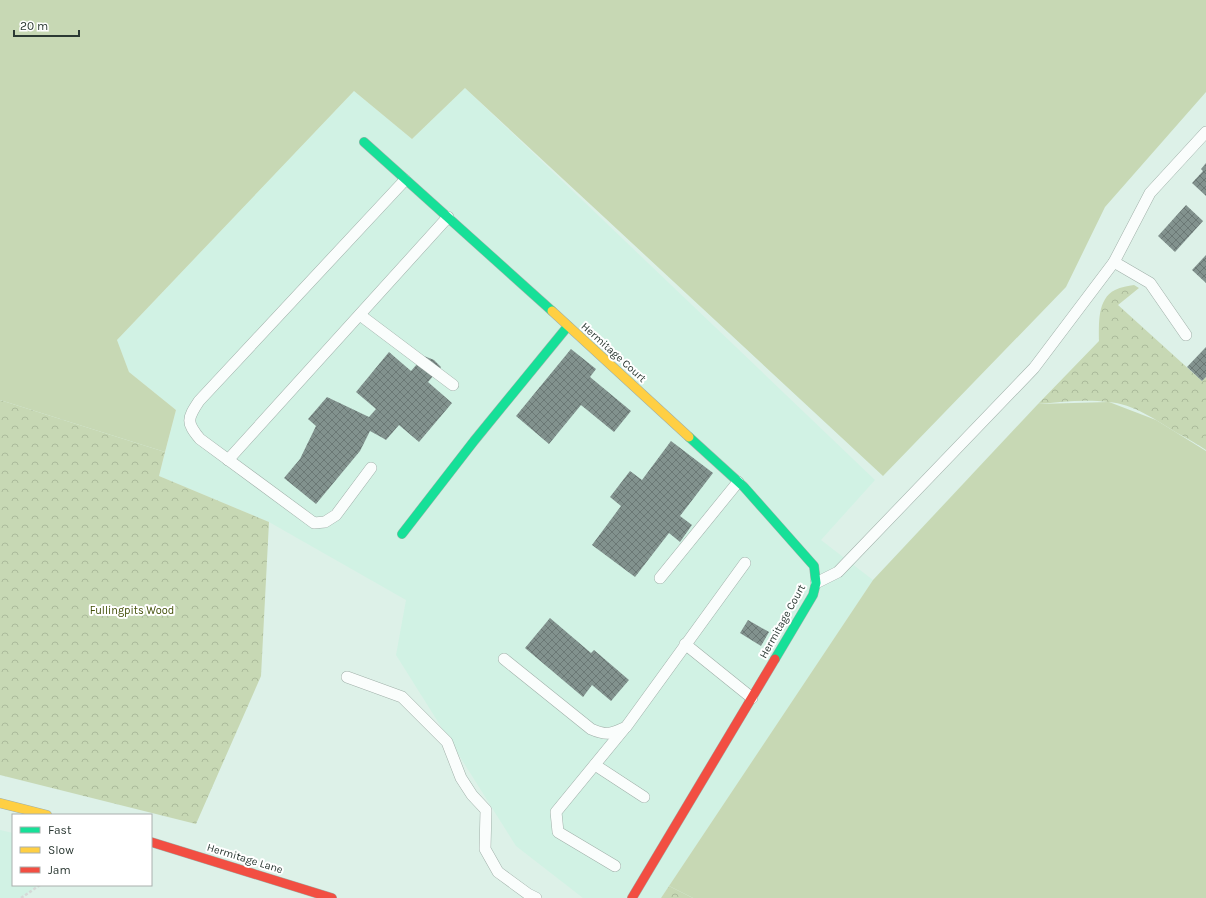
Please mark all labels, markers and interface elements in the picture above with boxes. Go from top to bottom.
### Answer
scale bar [14,12,79,38]
text: 20 m [20,19,48,33]
street label: Hermitage Court [579,320,649,385]
street label: Hermitage Court [757,582,808,661]
park label: Fullingpits Wood [90,604,174,617]
legend [12,814,152,886]
text: Fast [48,823,72,837]
street label: Hermitage Lane [205,841,285,876]
text: Slow [48,843,74,857]
text: Jam [48,863,71,877]

